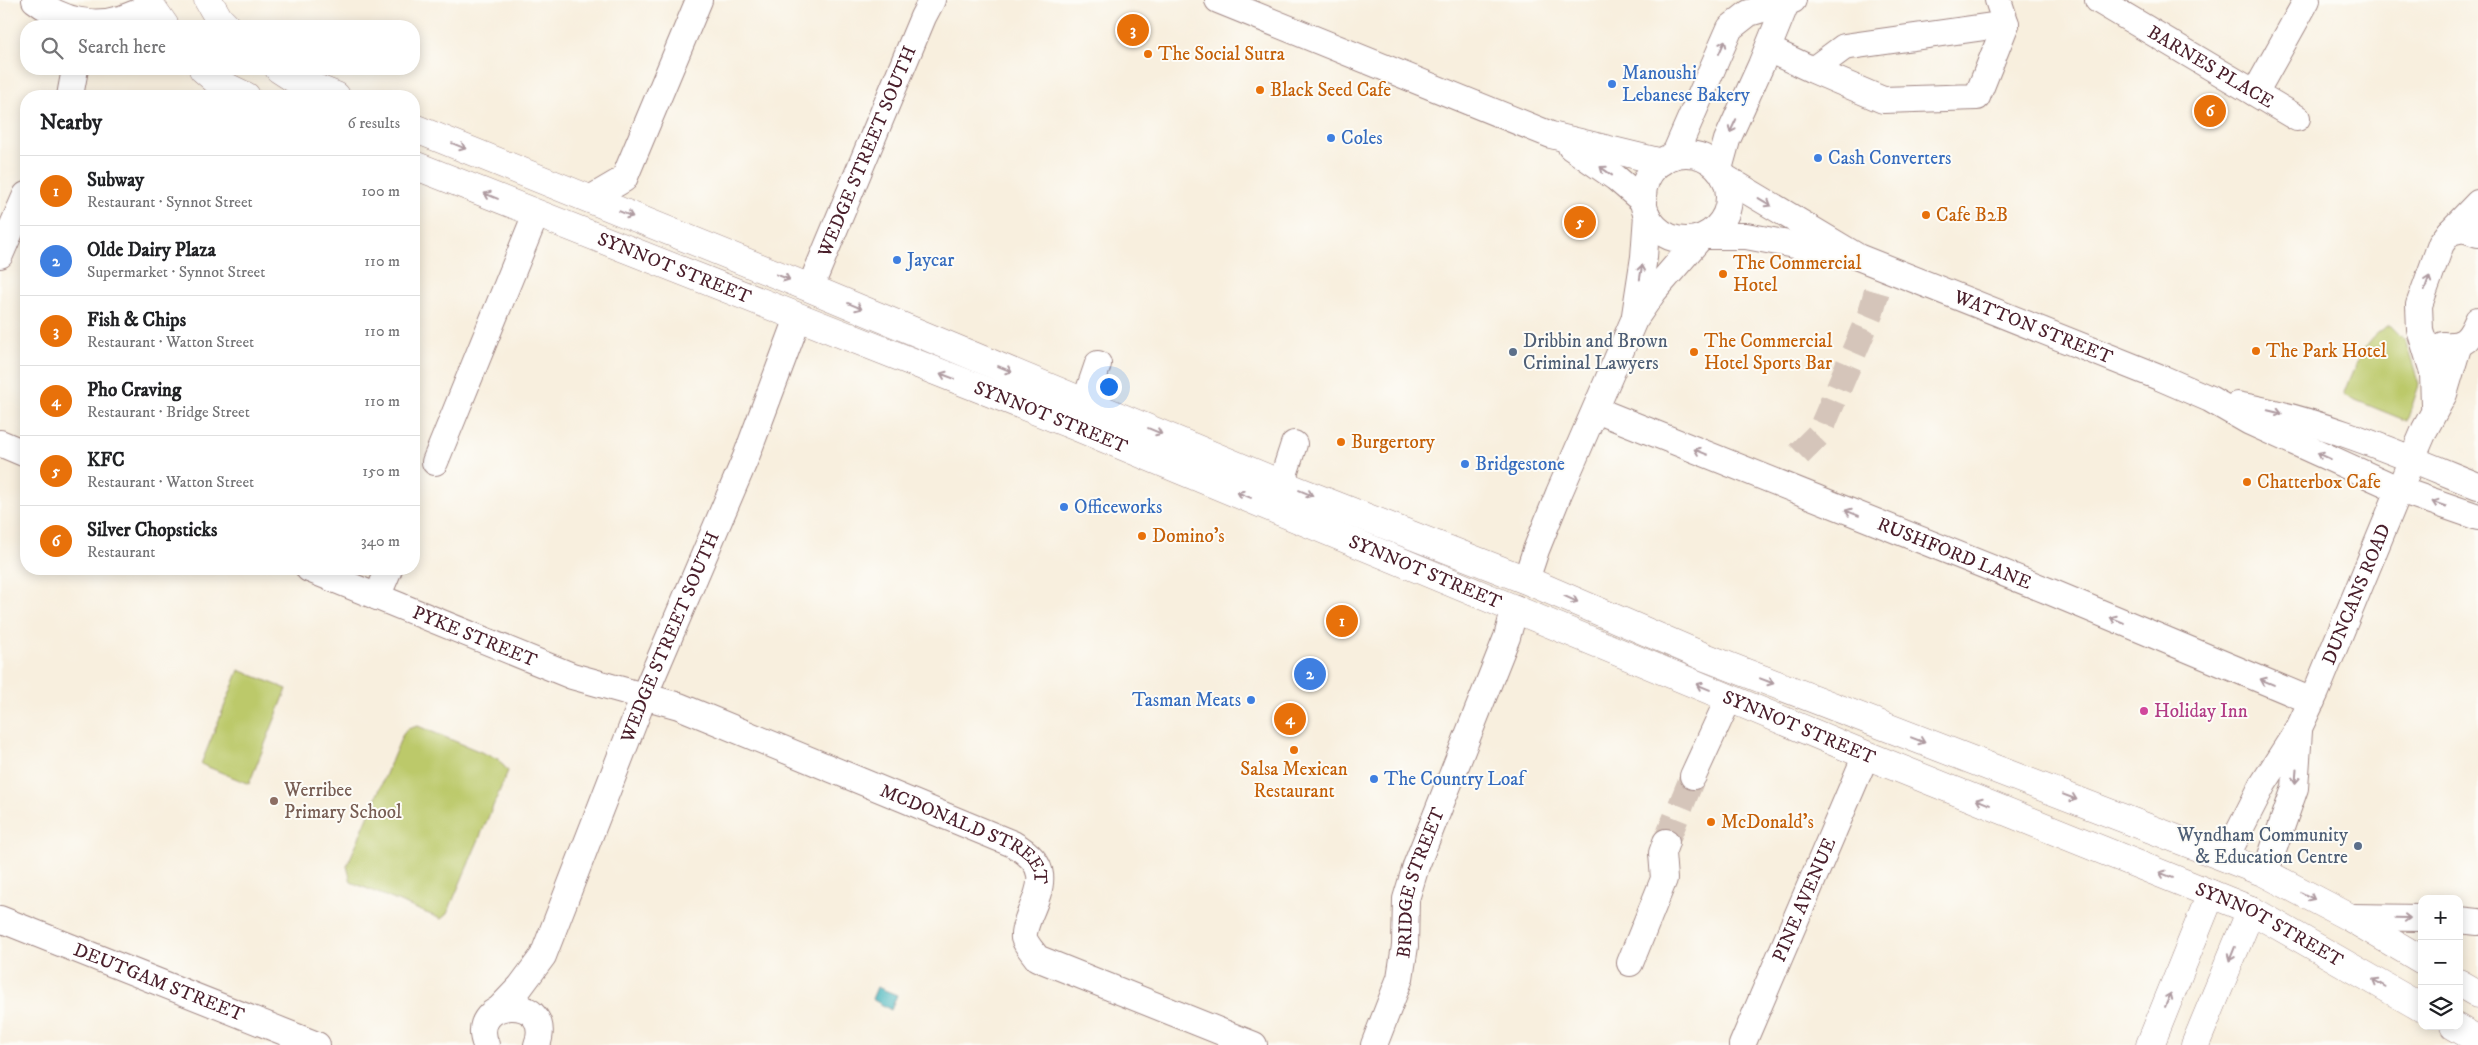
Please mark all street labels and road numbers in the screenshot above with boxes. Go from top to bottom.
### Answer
street label: BARNES PLACE [2143,20,2278,113]
street label: WEDGE STREET SOUTH [812,42,921,261]
street label: SYNNOT STREET [594,227,755,309]
street label: WATTON STREET [1950,285,2117,369]
street label: SYNNOT STREET [971,376,1132,459]
street label: RUSHFORD LANE [1874,512,2035,594]
street label: DUNCANS ROAD [2317,520,2396,668]
street label: WEDGE STREET SOUTH [615,528,724,747]
street label: SYNNOT STREET [1345,530,1506,614]
street label: PYKE STREET [409,601,541,672]
street label: SYNNOT STREET [1719,685,1880,769]
street label: MCDONALD STREET [877,779,1052,885]
street label: BRIDGE STREET [1392,803,1450,960]
street label: PINE AVENUE [1767,834,1841,965]
street label: SYNNOT STREET [2192,877,2348,972]
street label: DEUTGAM STREET [70,938,248,1027]

